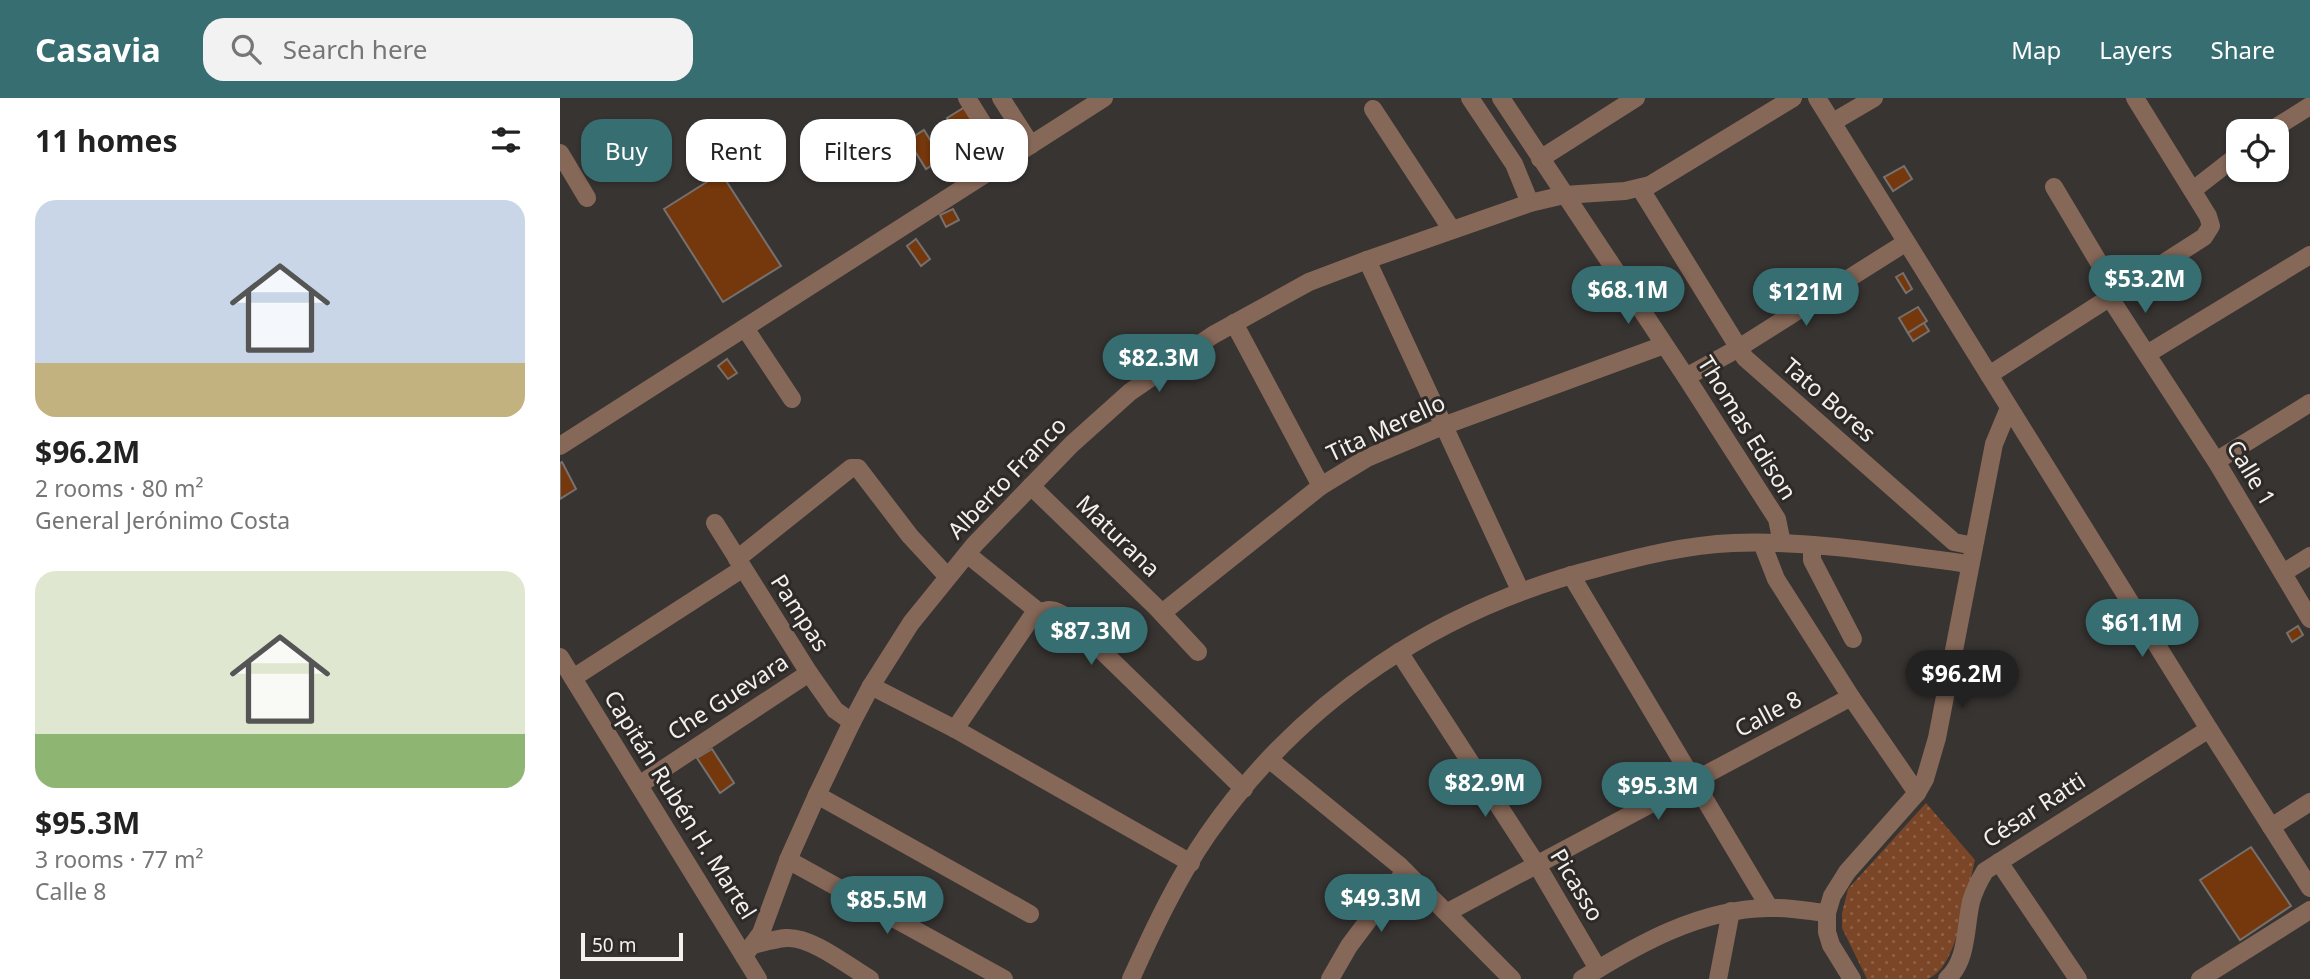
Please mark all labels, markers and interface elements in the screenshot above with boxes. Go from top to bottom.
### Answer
search box [203,18,693,81]
text: Casavia [35,27,161,72]
icon: search [227,30,265,68]
text: Search here [283,31,427,67]
text: Map [2011,33,2061,66]
text: Layers [2099,33,2173,66]
text: Share [2211,33,2275,66]
chip: Buy [581,119,672,182]
chip: Rent [686,119,786,182]
chip: Filters [800,119,916,182]
chip: New [930,119,1028,182]
map controls [2226,119,2289,182]
button: locate [2226,119,2289,182]
text: 11 homes [35,120,178,161]
icon: filters [487,121,525,159]
icon: home [217,245,343,371]
pin: $53.2M [2088,256,2202,315]
text: $53.2M [2105,262,2185,294]
pin: $68.1M [1571,266,1685,326]
pin: $121M [1757,268,1855,328]
text: $68.1M [1588,273,1668,305]
text: $121M [1769,275,1843,307]
pin: $82.3M [1102,334,1216,394]
text: $82.3M [1119,341,1199,373]
street label: Thomas Edison [1691,349,1805,506]
street label: Tato Bores [1776,350,1883,449]
street label: Tita Merello [1321,386,1450,469]
street label: Alberto Franco [940,409,1073,545]
text: $96.2M [35,431,140,472]
street label: Calle 1 [2220,434,2284,511]
text: 2 rooms · 80 m² [35,472,204,504]
street label: Maturana [1070,487,1168,583]
text: General Jerónimo Costa [35,504,290,536]
street label: Pampas [764,568,838,657]
pin: $61.1M [2085,600,2199,659]
text: $61.1M [2102,606,2182,638]
pin: $87.3M [1034,608,1148,667]
text: $87.3M [1051,614,1131,646]
icon: home [217,616,343,742]
street label: Che Guevara [661,645,794,747]
pin: $96.2M [1905,650,2019,710]
text: $96.2M [1922,657,2002,689]
street label: Calle 8 [1728,682,1807,744]
street label: Capitán Rubén H. Martel [597,684,764,925]
pin: $82.9M [1428,760,1542,819]
pin: $95.3M [1601,762,1715,822]
street label: César Ratti [1976,764,2091,854]
text: $82.9M [1445,766,1525,798]
text: $95.3M [1618,769,1698,801]
text: $95.3M [35,802,140,843]
street label: Picasso [1544,842,1612,927]
text: 3 rooms · 77 m² [35,843,204,875]
pin: $49.3M [1324,874,1438,934]
text: Calle 8 [35,875,106,907]
pin: $85.5M [830,876,944,936]
text: $49.3M [1341,881,1421,913]
text: $85.5M [847,883,927,915]
scale bar [581,930,682,962]
text: 50 m [592,932,636,958]

